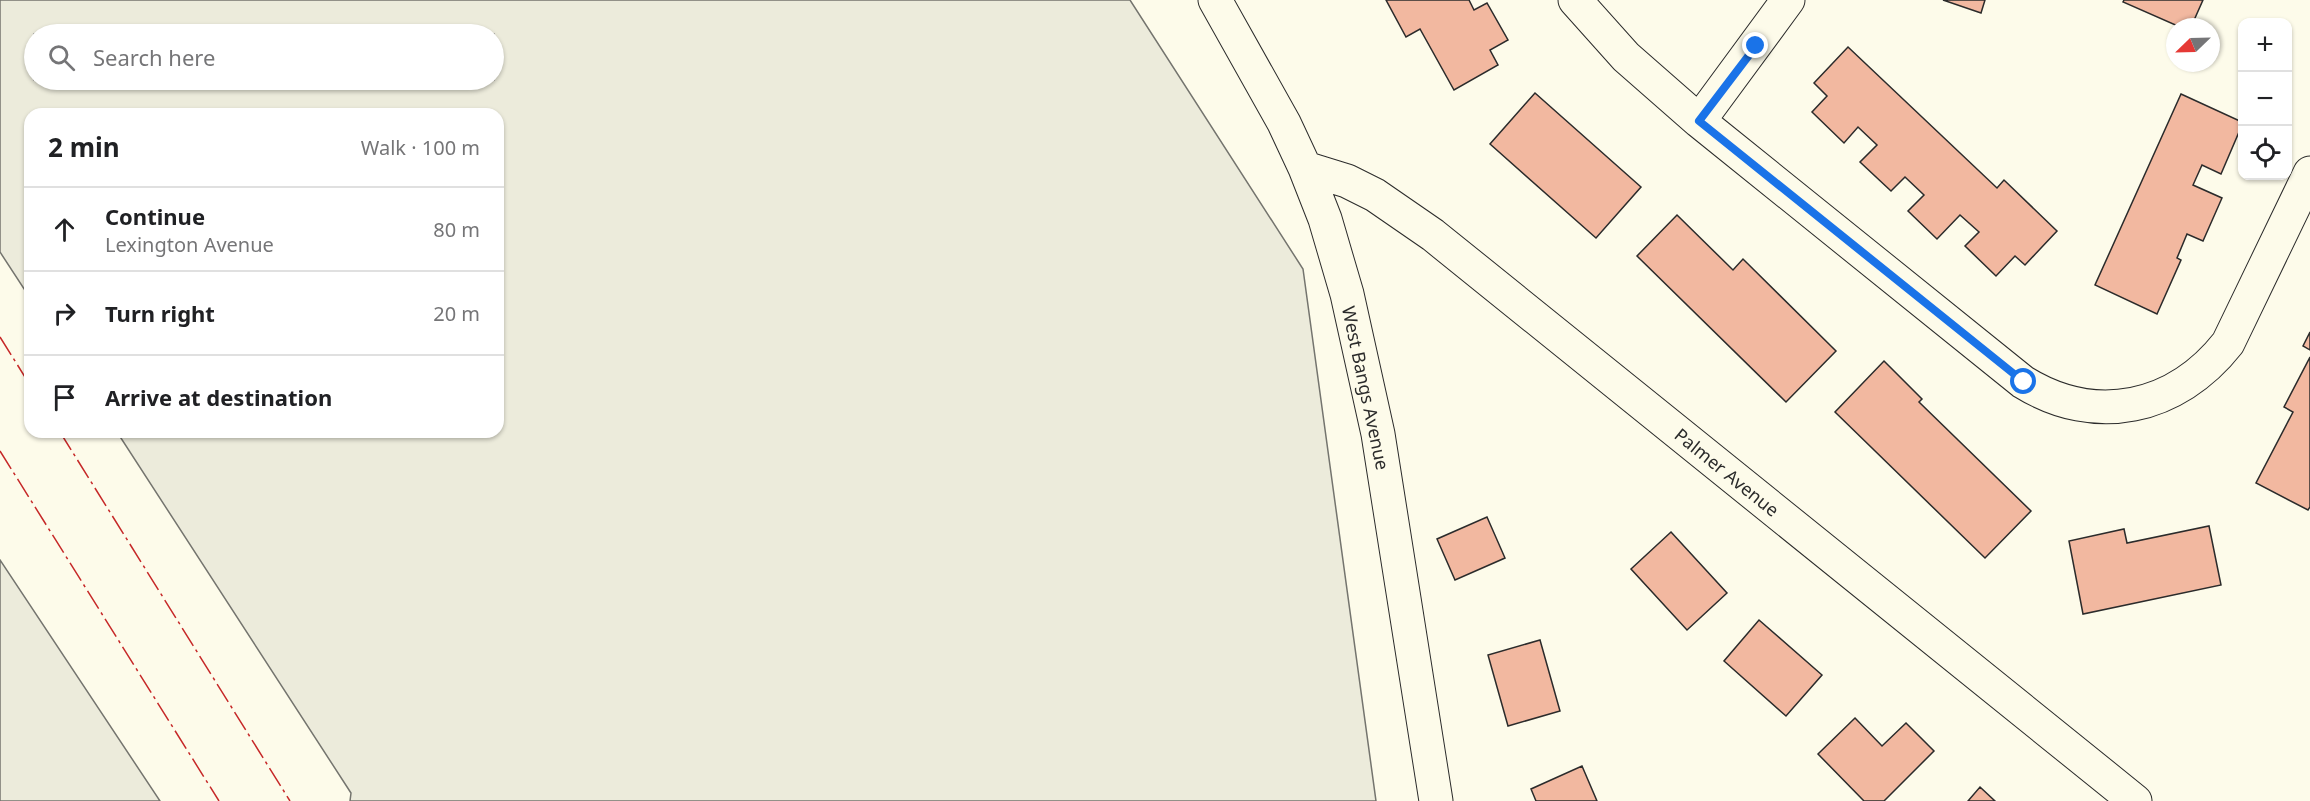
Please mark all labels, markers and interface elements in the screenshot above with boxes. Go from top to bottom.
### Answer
north arrow [2166,18,2220,72]
map controls [2238,18,2292,180]
button: + [2238,18,2292,72]
search box [24,24,504,90]
route end [1742,32,1768,58]
icon: search [45,41,78,74]
text: Search here [93,42,215,72]
button: − [2238,72,2292,126]
button: locate [2238,126,2292,180]
text: 2 min [48,129,120,165]
text: Walk · 100 m [361,134,480,161]
text: Continue [105,201,205,231]
icon: ahead [48,213,81,246]
text: 80 m [433,216,480,243]
text: Lexington Avenue [105,231,274,258]
icon: right [48,297,81,330]
text: Turn right [105,298,215,328]
text: 20 m [433,300,480,327]
street label: West Bangs Avenue [1337,304,1395,472]
route start [2010,368,2036,394]
icon: arrive [48,381,81,414]
text: Arrive at destination [105,382,332,412]
street label: Palmer Avenue [1670,422,1784,522]

